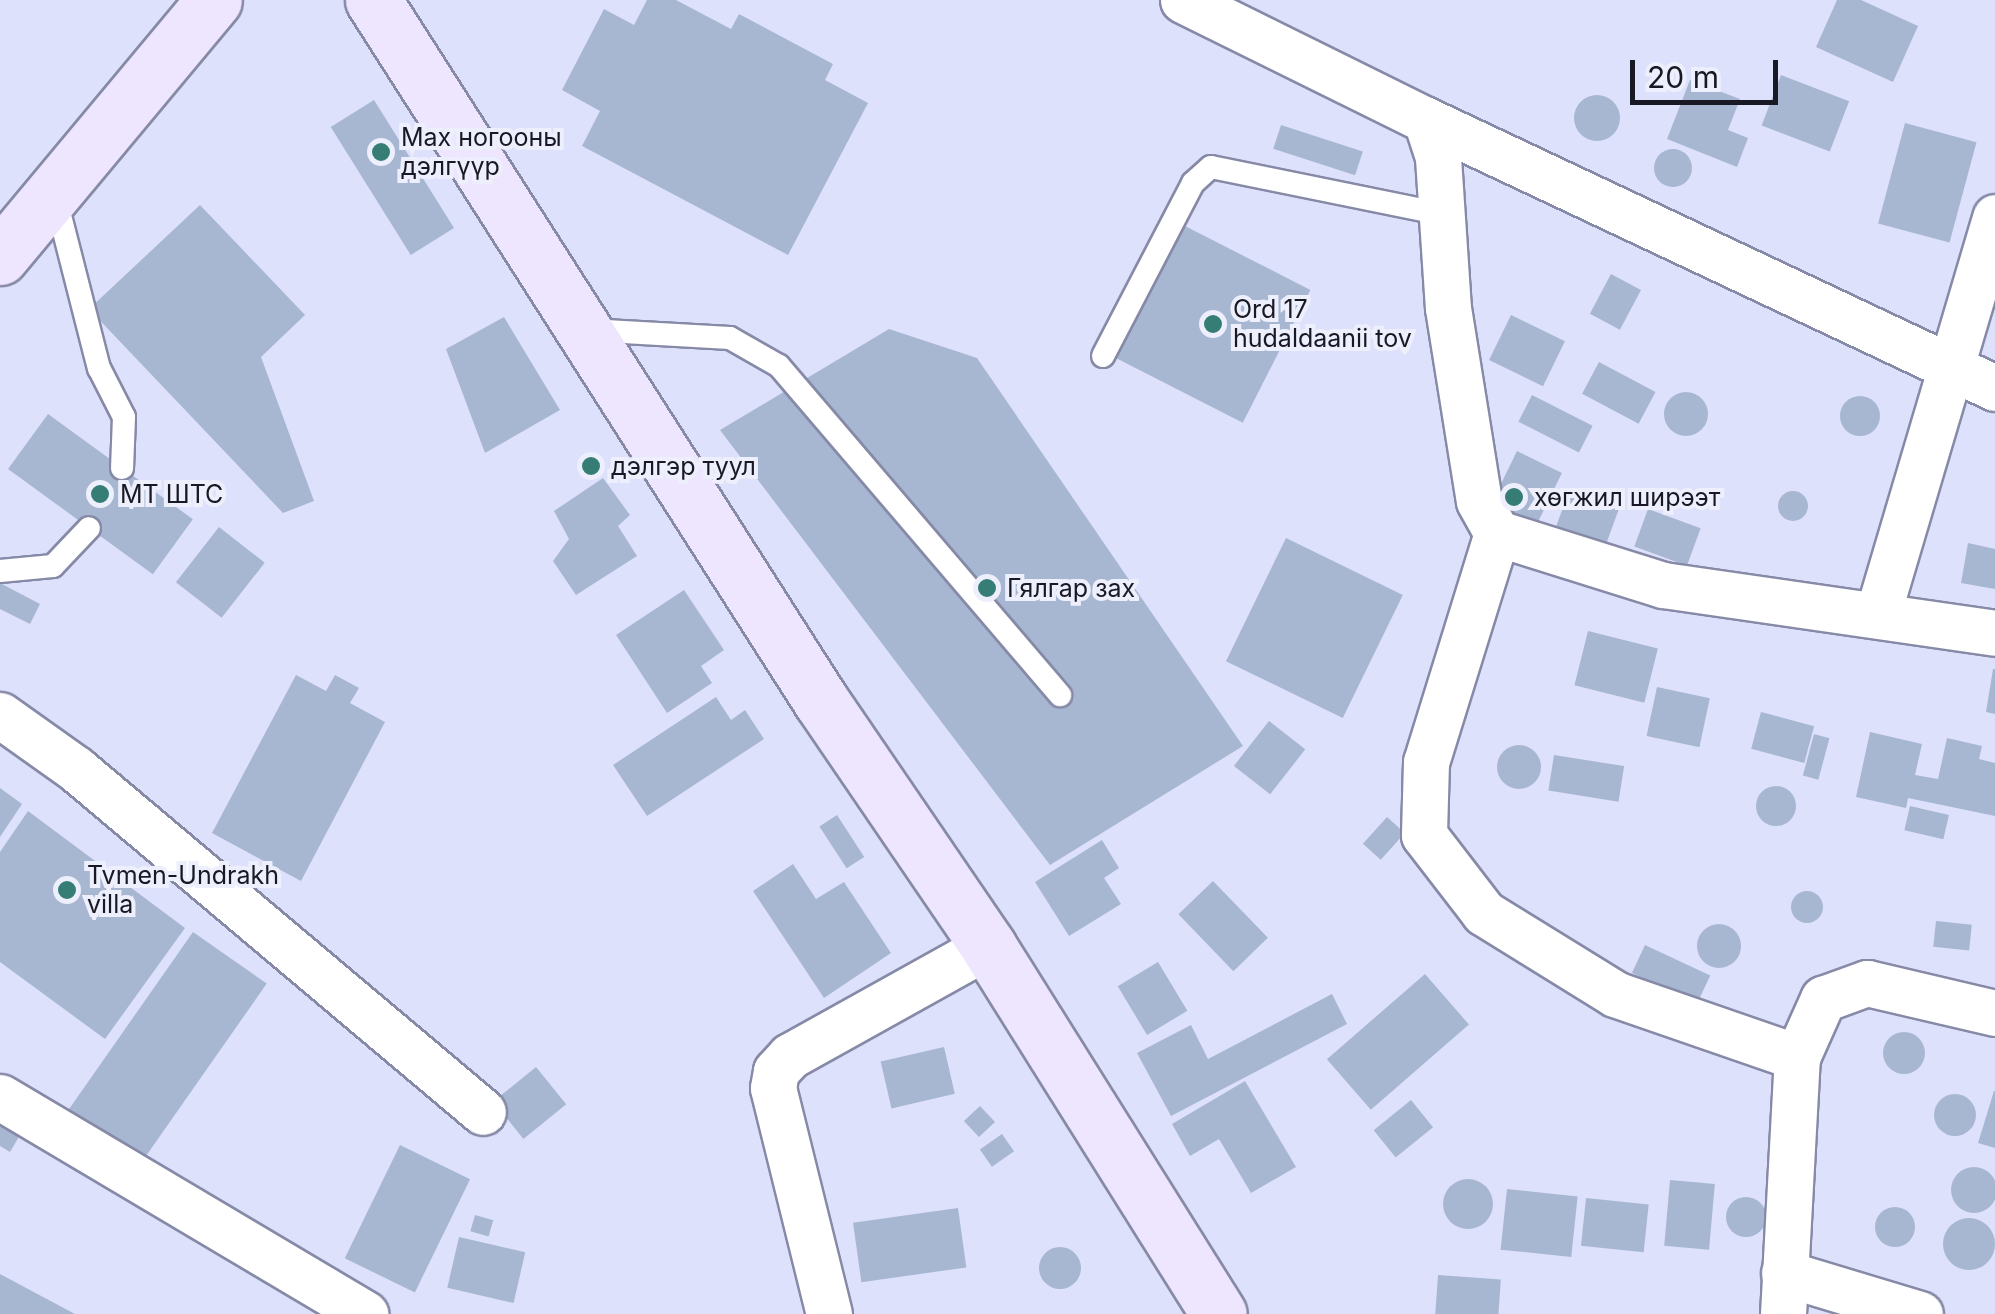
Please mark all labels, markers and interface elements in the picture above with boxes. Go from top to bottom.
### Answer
scale bar [1635,40,1782,102]
text: 20 m [1647,59,1719,95]
place label: Мах ногооны дэлгүүр [401,123,562,182]
marker: Мах ногооны дэлгүүр [370,141,392,163]
place label: Ord 17 hudaldaanii tov [1233,295,1412,354]
marker: Ord 17 hudaldaanii tov [1202,313,1224,335]
place label: дэлгэр туул [611,451,756,481]
marker: дэлгэр туул [580,455,602,477]
place label: МТ ШТС [120,479,223,509]
place label: хөгжил ширээт [1534,482,1720,512]
marker: МТ ШТС [89,483,111,505]
marker: хөгжил ширээт [1503,486,1525,508]
place label: Гялгар зах [1007,573,1135,603]
marker: Гялгар зах [976,577,998,599]
place label: Tvmen-Undrakh villa [87,861,279,920]
marker: Tvmen-Undrakh villa [56,879,78,901]

